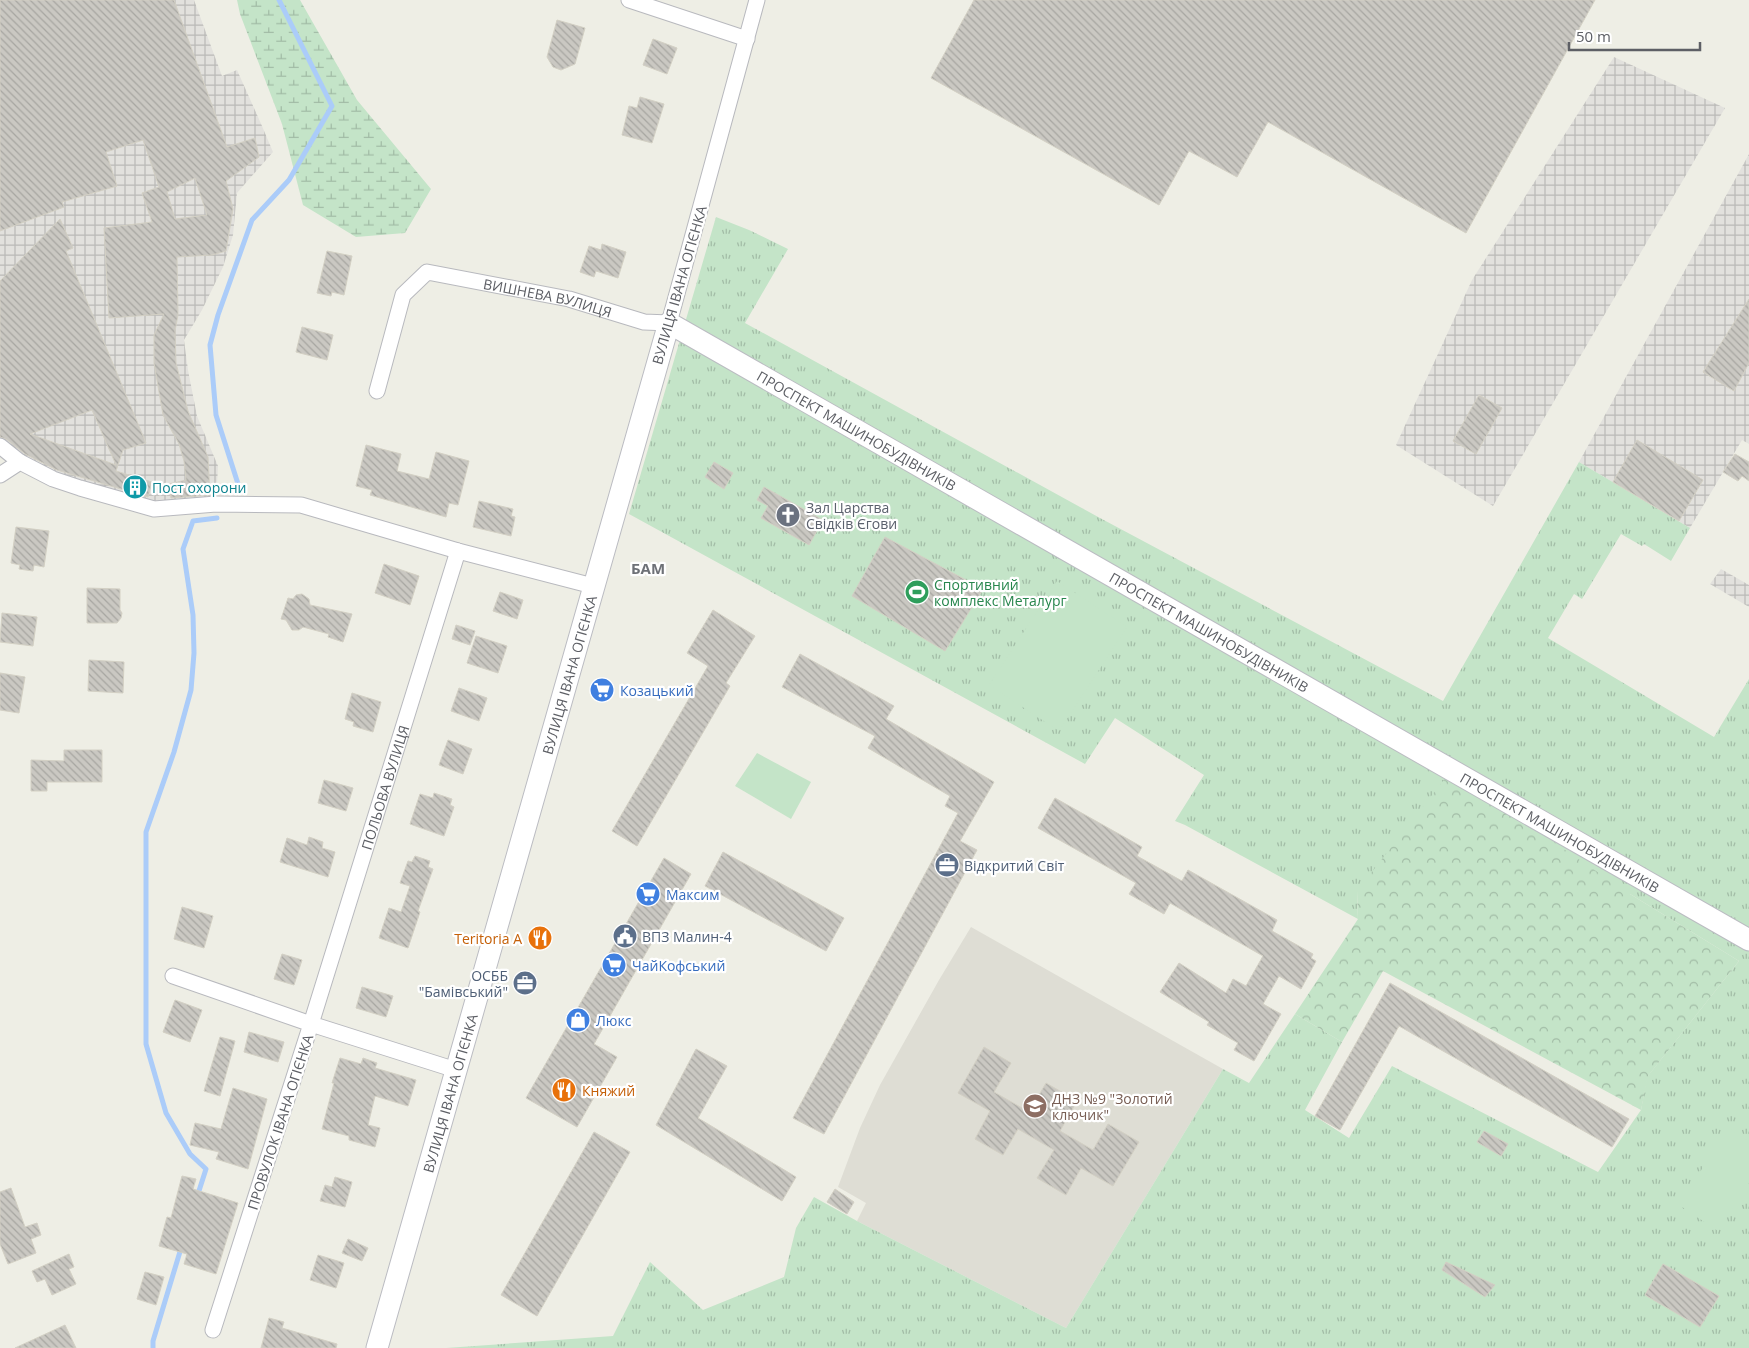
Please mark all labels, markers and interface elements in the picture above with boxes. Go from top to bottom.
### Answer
scale bar [1569,20,1700,52]
text: 50 m [1576,26,1611,46]
street label: ВУЛИЦЯ ІВАНА ОГІЄНКА [647,203,711,367]
street label: ВИШНЕВА ВУЛИЦЯ [482,273,614,321]
street label: ПРОСПЕКТ МАШИНОБУДІВНИКІВ [754,366,960,495]
building icon: Пост охорони [122,474,148,500]
place label: Пост охорони [152,478,246,497]
place label: Зал Царства Свідків Єгови [806,498,897,533]
church icon: Зал Царства Свідків Єгови [775,502,801,528]
district label: БАМ [631,558,665,578]
street label: ПРОСПЕКТ МАШИНОБУДІВНИКІВ [1106,567,1312,696]
place label: Спортивний комплекс Металург [934,575,1067,610]
sports icon: Спортивний комплекс Металург [904,579,930,605]
street label: ВУЛИЦЯ ІВАНА ОГІЄНКА [537,593,600,756]
supermarket icon: Козацький [589,677,615,703]
place label: Козацький [620,681,694,700]
street label: ПОЛЬОВА ВУЛИЦЯ [356,723,413,852]
street label: ПРОСПЕКТ МАШИНОБУДІВНИКІВ [1457,768,1663,896]
office icon: Відкритий Світ [934,852,960,878]
place label: Відкритий Світ [964,856,1065,875]
supermarket icon: Максим [635,881,661,907]
place label: Максим [666,885,719,904]
public building icon: ВПЗ Малин-4 [612,923,638,949]
restaurant icon: Teritoria A [527,925,553,951]
place label: ВПЗ Малин-4 [642,927,732,946]
place label: Teritoria A [454,929,522,948]
supermarket icon: ЧайКофський [601,952,627,978]
place label: ЧайКофський [632,956,725,975]
place label: ОСББ "Бамівський" [419,966,508,1001]
office icon: ОСББ "Бамівський" [512,970,538,996]
shop icon: Люкс [565,1007,591,1033]
street label: ВУЛИЦЯ ІВАНА ОГІЄНКА [418,1011,481,1175]
place label: Люкс [596,1011,632,1030]
street label: ПРОВУЛОК ІВАНА ОГІЄНКА [243,1032,317,1212]
restaurant icon: Княжий [551,1077,577,1103]
place label: Княжий [582,1081,635,1100]
place label: ДНЗ №9 "Золотий ключик" [1052,1089,1173,1124]
school or university icon: ДНЗ №9 "Золотий ключик" [1022,1093,1048,1119]

